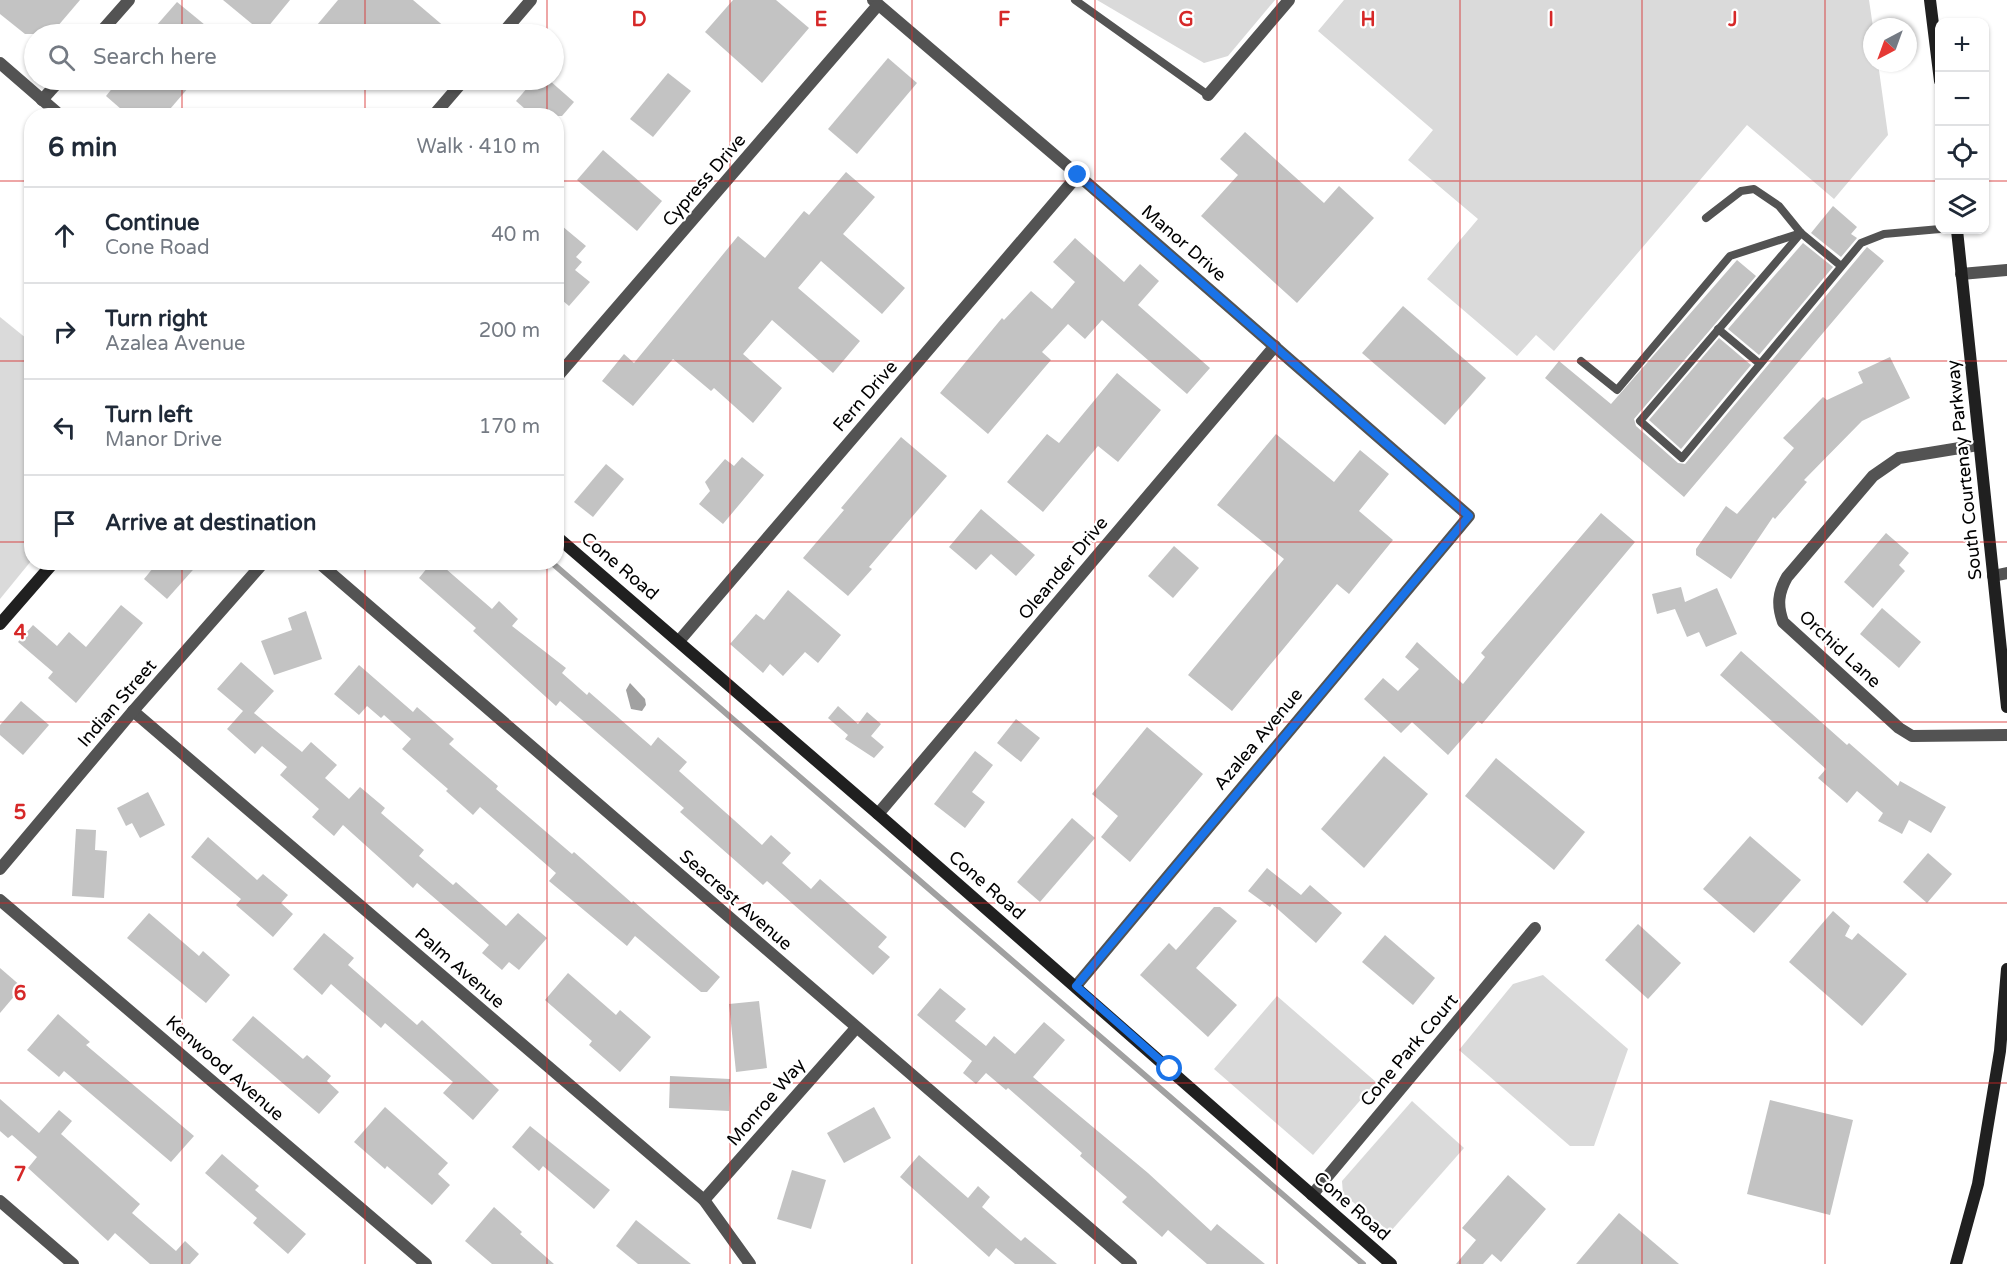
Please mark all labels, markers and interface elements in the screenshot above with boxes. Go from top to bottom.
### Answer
text: D [631,8,647,32]
text: E [815,8,828,32]
text: F [998,8,1010,32]
text: G [1178,8,1194,32]
text: H [1360,8,1376,32]
text: I [1548,8,1554,32]
text: J [1727,8,1738,32]
north arrow [1863,18,1917,72]
map controls [1935,18,1989,234]
button: + [1935,18,1989,72]
search box [24,24,564,90]
icon: search [45,41,78,74]
text: Search here [93,44,217,70]
button: − [1935,72,1989,126]
button: locate [1935,126,1989,180]
street label: Cypress Drive [658,129,750,231]
text: 6 min [48,132,117,163]
text: Walk · 410 m [417,135,540,159]
route end [1064,161,1090,187]
button: layers [1935,180,1989,234]
street label: Manor Drive [1137,200,1231,286]
text: Continue [105,210,200,236]
icon: ahead [48,219,81,252]
text: 40 m [491,223,540,247]
text: Cone Road [105,236,210,260]
text: Turn right [105,306,207,332]
icon: right [48,315,81,348]
text: 200 m [479,319,540,343]
text: Azalea Avenue [105,332,245,356]
street label: Fern Drive [828,356,902,436]
street label: South Courtenay Parkway [1941,359,1986,581]
text: Turn left [105,402,193,428]
icon: left [48,411,81,444]
text: 170 m [479,415,540,439]
text: Manor Drive [105,428,222,452]
icon: arrive [48,507,81,540]
text: Arrive at destination [105,510,316,536]
street label: Oleander Drive [1014,512,1112,624]
street label: Cone Road [577,527,663,605]
street label: Orchid Lane [1795,606,1885,692]
text: 4 [14,621,27,645]
street label: Indian Street [73,655,161,751]
street label: Azalea Avenue [1209,684,1307,794]
text: 5 [14,801,26,825]
street label: Seacrest Avenue [675,845,797,955]
street label: Cone Road [944,846,1030,924]
street label: Palm Avenue [411,923,509,1013]
text: 6 [14,982,26,1006]
street label: Cone Park Court [1356,989,1463,1111]
street label: Kenwood Avenue [161,1011,289,1125]
street label: Monroe Way [722,1054,810,1150]
route start [1156,1055,1182,1081]
text: 7 [14,1163,26,1187]
street label: Cone Road [1309,1167,1395,1245]

